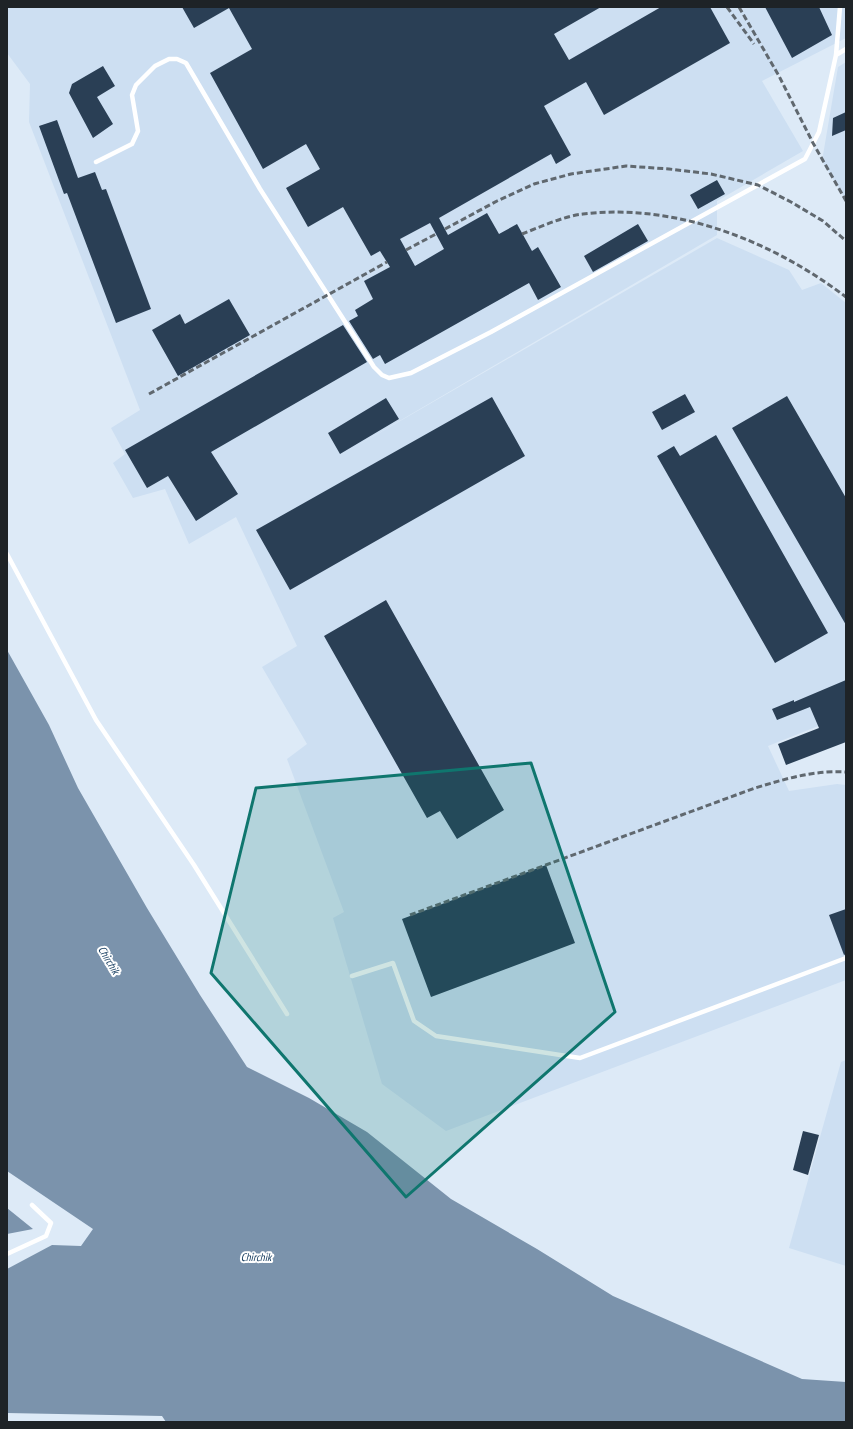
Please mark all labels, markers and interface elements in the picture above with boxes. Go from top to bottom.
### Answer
water label: Chirchik [95,943,124,978]
water label: Chirchik [241,1250,273,1264]

